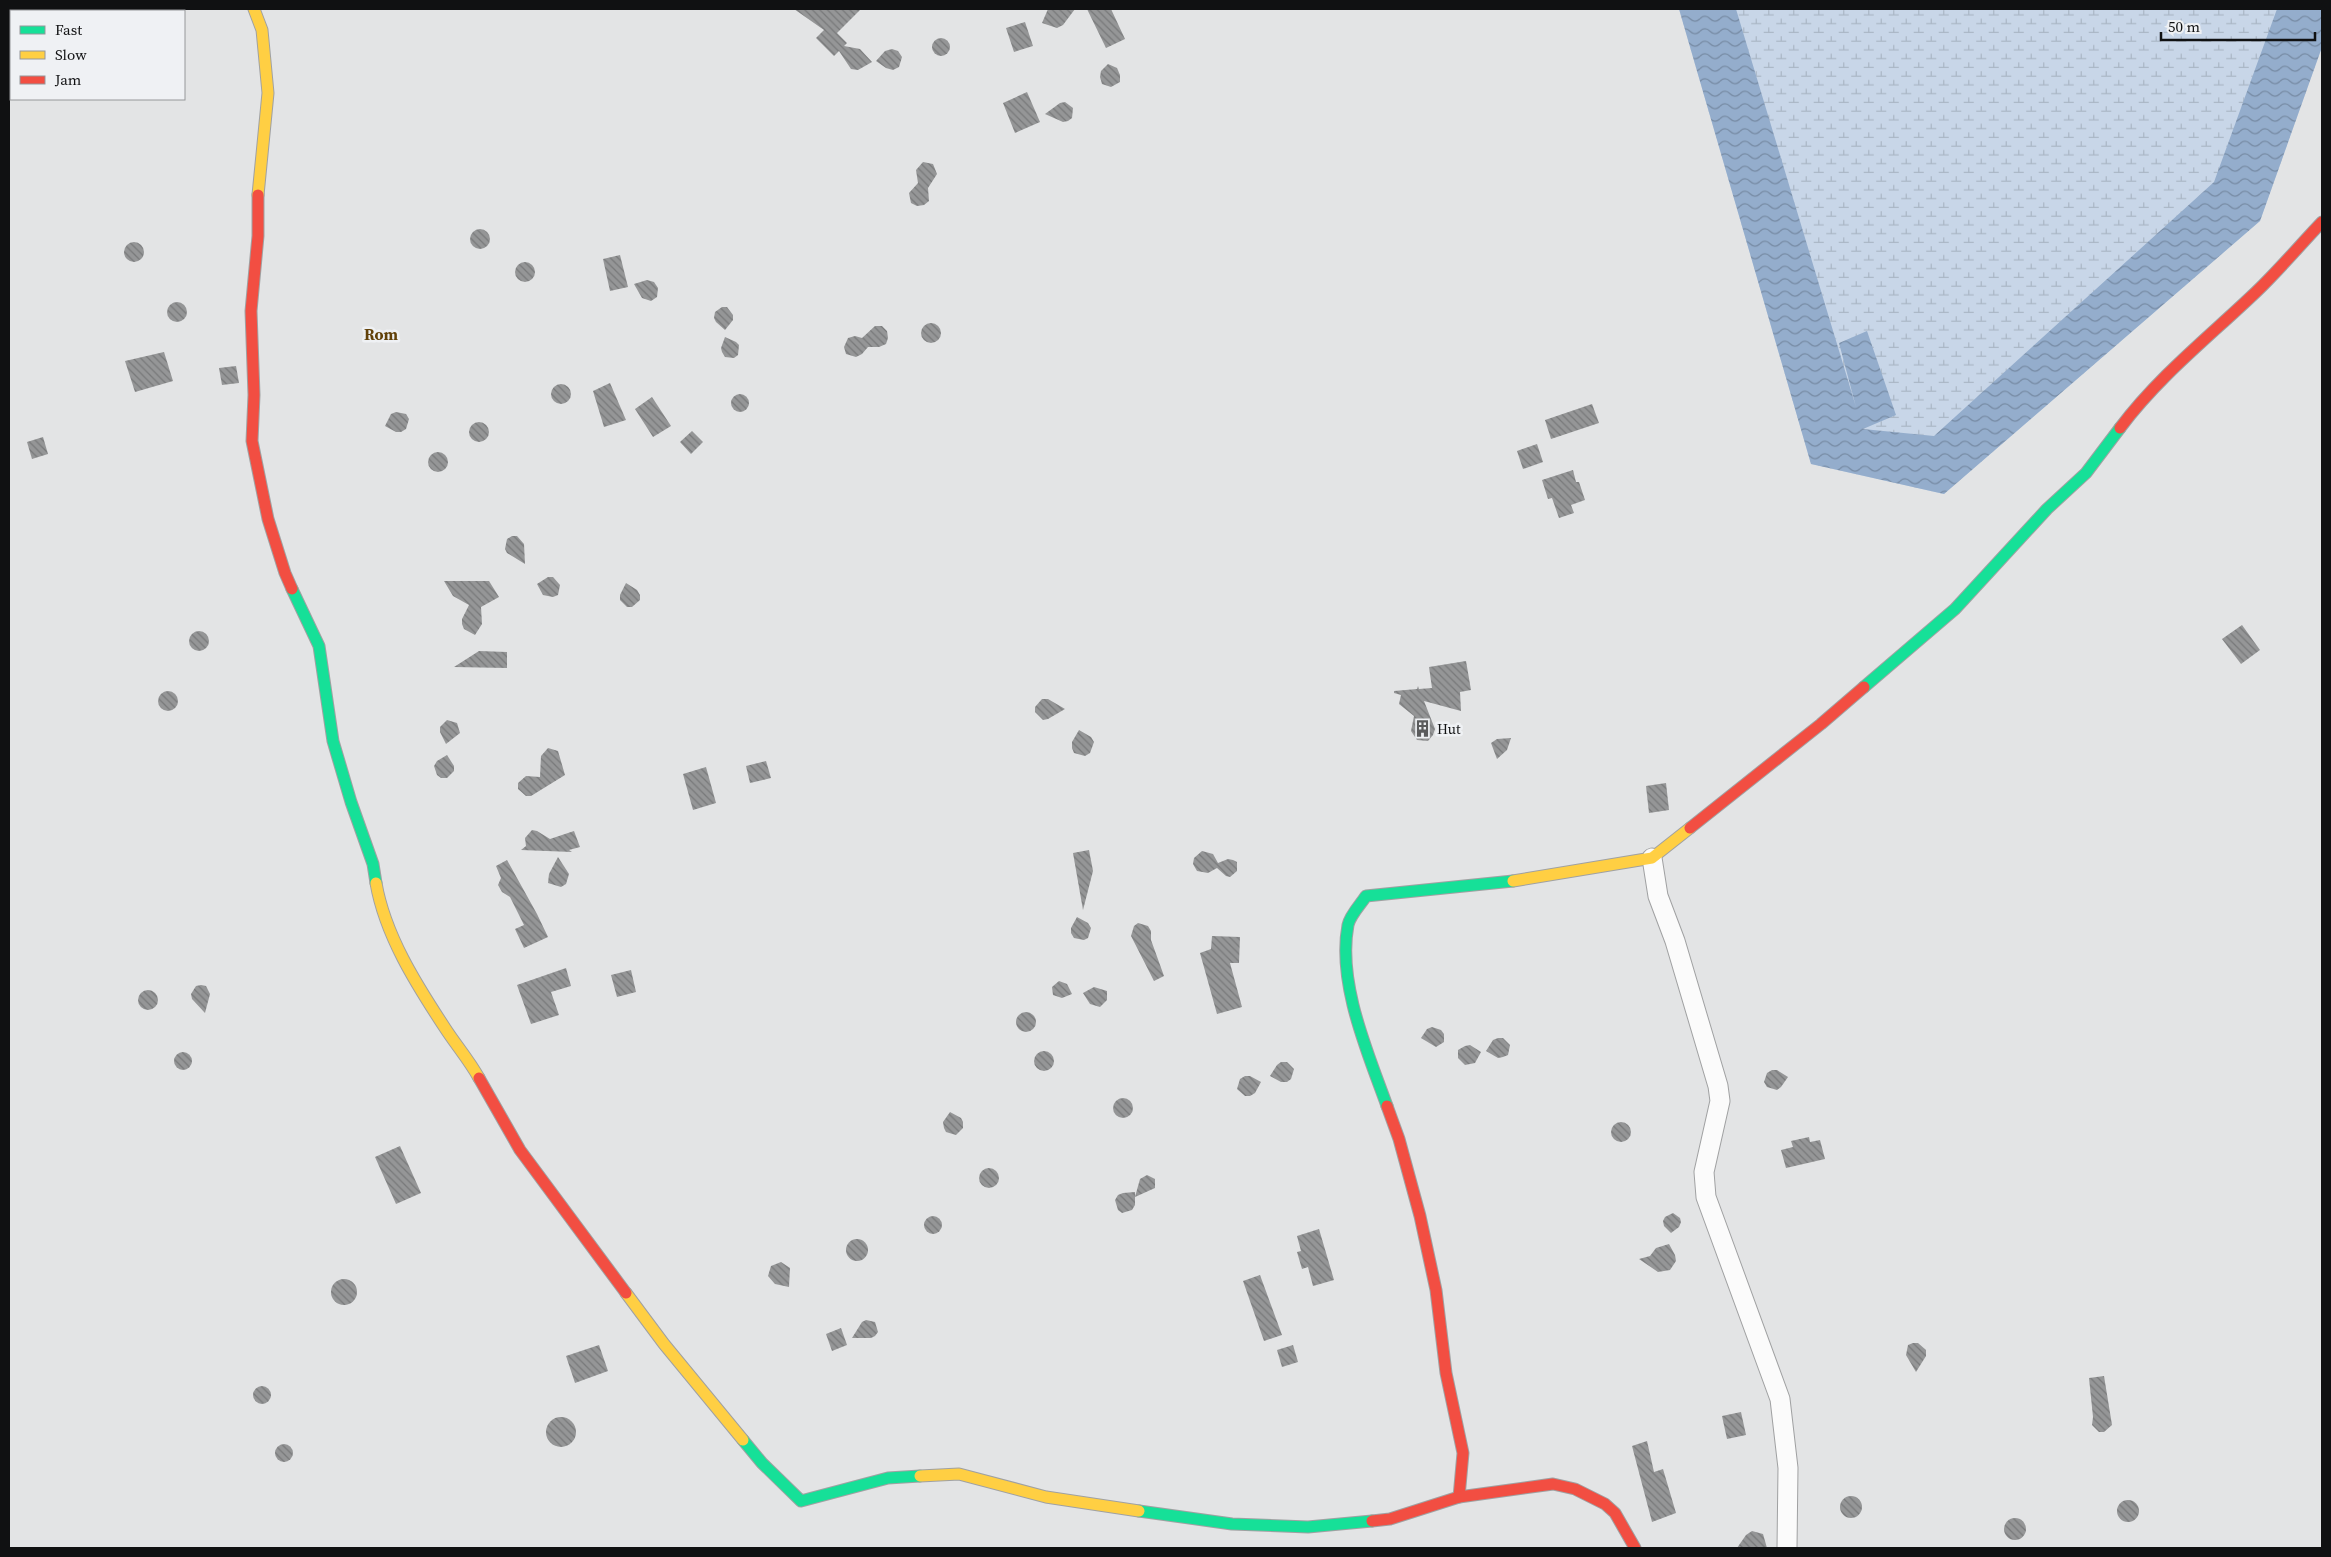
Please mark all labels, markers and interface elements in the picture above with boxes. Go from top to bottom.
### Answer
legend [10,10,185,100]
scale bar [2161,10,2315,42]
text: 50 m [2168,16,2200,37]
text: Fast [55,19,82,40]
text: Slow [55,44,87,65]
text: Jam [54,69,82,90]
district label: Rom [364,323,399,345]
building icon: Hut [1413,719,1433,739]
place label: Hut [1437,719,1461,739]

